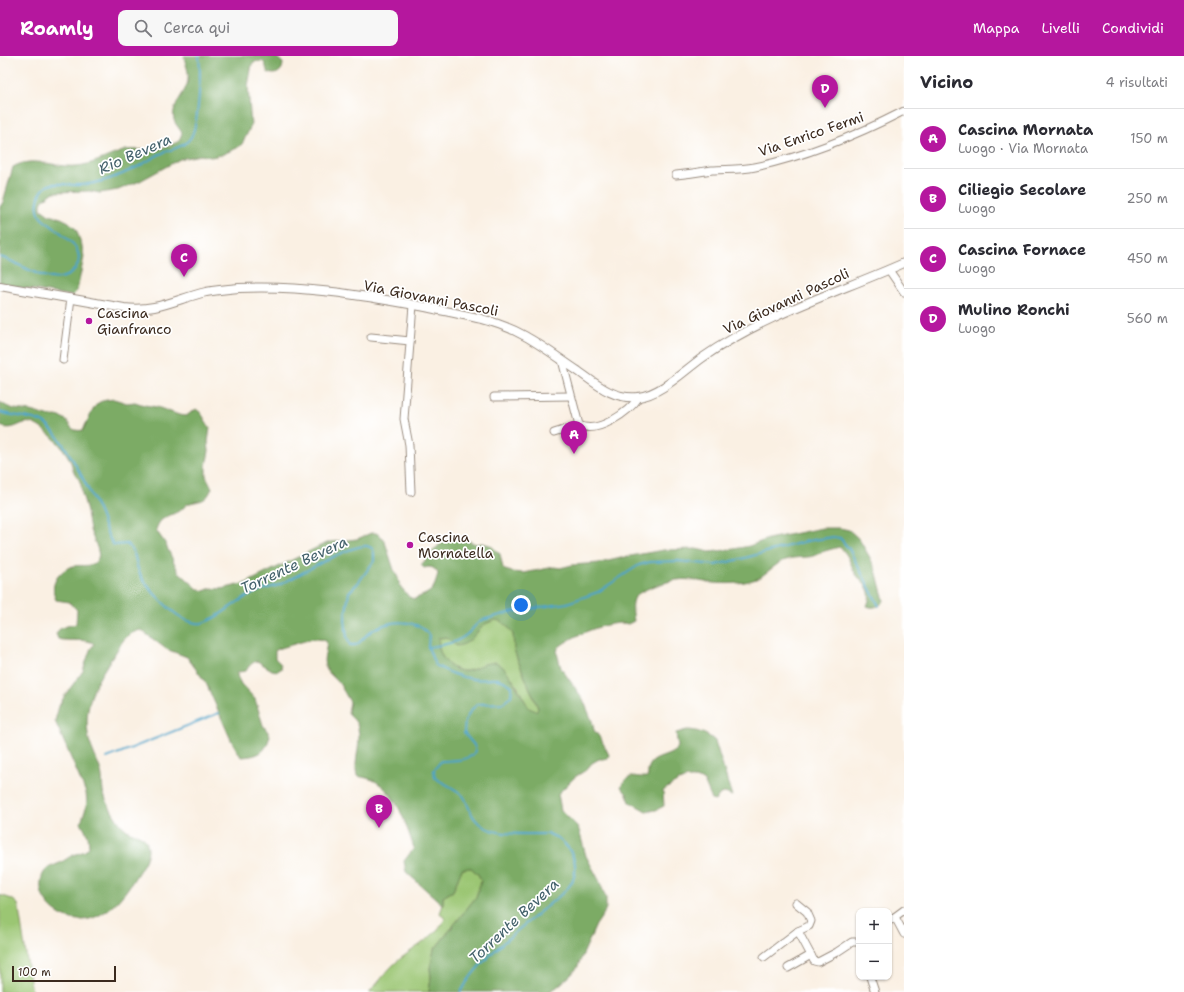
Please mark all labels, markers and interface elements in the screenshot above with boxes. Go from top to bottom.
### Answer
search box [118,10,398,46]
text: Roamly [20,16,94,41]
icon: search [132,17,154,39]
text: Cerca qui [164,18,230,38]
text: Mappa [973,19,1020,37]
text: Livelli [1042,19,1080,37]
text: Condividi [1102,19,1164,37]
text: Vicino [920,71,973,93]
text: 4 risultati [1105,74,1168,91]
pin: D [812,75,838,108]
street label: Via Enrico Fermi [756,108,866,160]
text: Cascina Mornata [958,120,1093,140]
water label: Rio Bevera [95,129,175,179]
text: A [928,130,938,147]
text: 150 m [1130,130,1168,147]
text: Luogo · Via Mornata [958,140,1088,157]
text: Ciliegio Secolare [958,180,1086,200]
text: B [929,190,937,207]
text: 250 m [1127,190,1168,207]
text: Luogo [958,200,996,217]
text: Cascina Fornace [958,240,1086,260]
pin: C [171,244,197,277]
text: C [929,250,937,267]
text: 450 m [1127,250,1168,267]
text: Luogo [958,260,996,277]
street label: Via Giovanni Pascoli [720,264,852,338]
street label: Via Giovanni Pascoli [362,276,500,320]
text: Mulino Ronchi [958,300,1070,320]
place label: Cascina Gianfranco [97,304,172,338]
text: D [928,310,938,327]
text: 560 m [1127,310,1168,327]
marker: Cascina Gianfranco [84,316,94,326]
text: Luogo [958,320,996,337]
pin: A [561,421,587,454]
place label: Cascina Mornatella [418,528,494,562]
water label: Torrente Bevera [237,531,351,599]
marker: Cascina Mornatella [405,540,415,550]
your location [511,595,531,615]
pin: B [366,795,392,828]
water label: Torrente Bevera [465,874,563,968]
map controls [856,908,892,980]
button: + [856,908,892,944]
button: − [856,944,892,980]
scale bar [12,964,116,983]
text: 100 m [18,965,51,980]

